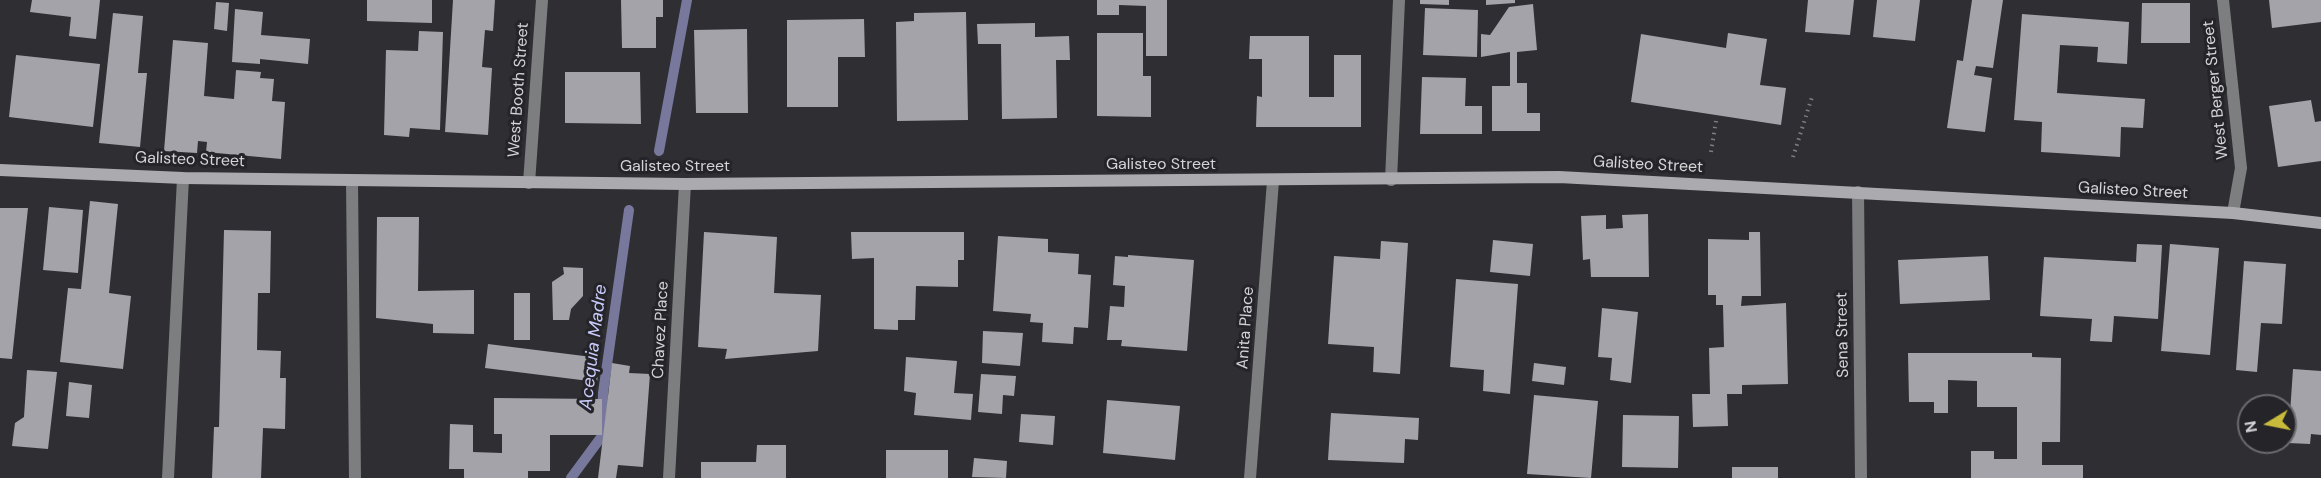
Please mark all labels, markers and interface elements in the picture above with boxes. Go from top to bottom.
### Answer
street label: West Berger Street [2199,20,2233,160]
street label: West Booth Street [505,22,533,158]
street label: Galisteo Street [135,148,245,172]
street label: Galisteo Street [1593,153,1703,177]
street label: Galisteo Street [1106,155,1216,175]
street label: Galisteo Street [620,157,730,177]
street label: Galisteo Street [2078,179,2188,203]
street label: Chavez Place [649,281,673,379]
water label: Acequia Madre [576,283,612,411]
street label: Anita Place [1234,286,1258,370]
street label: Sena Street [1833,292,1853,378]
north arrow [2237,394,2297,454]
text: N [2239,419,2262,434]

